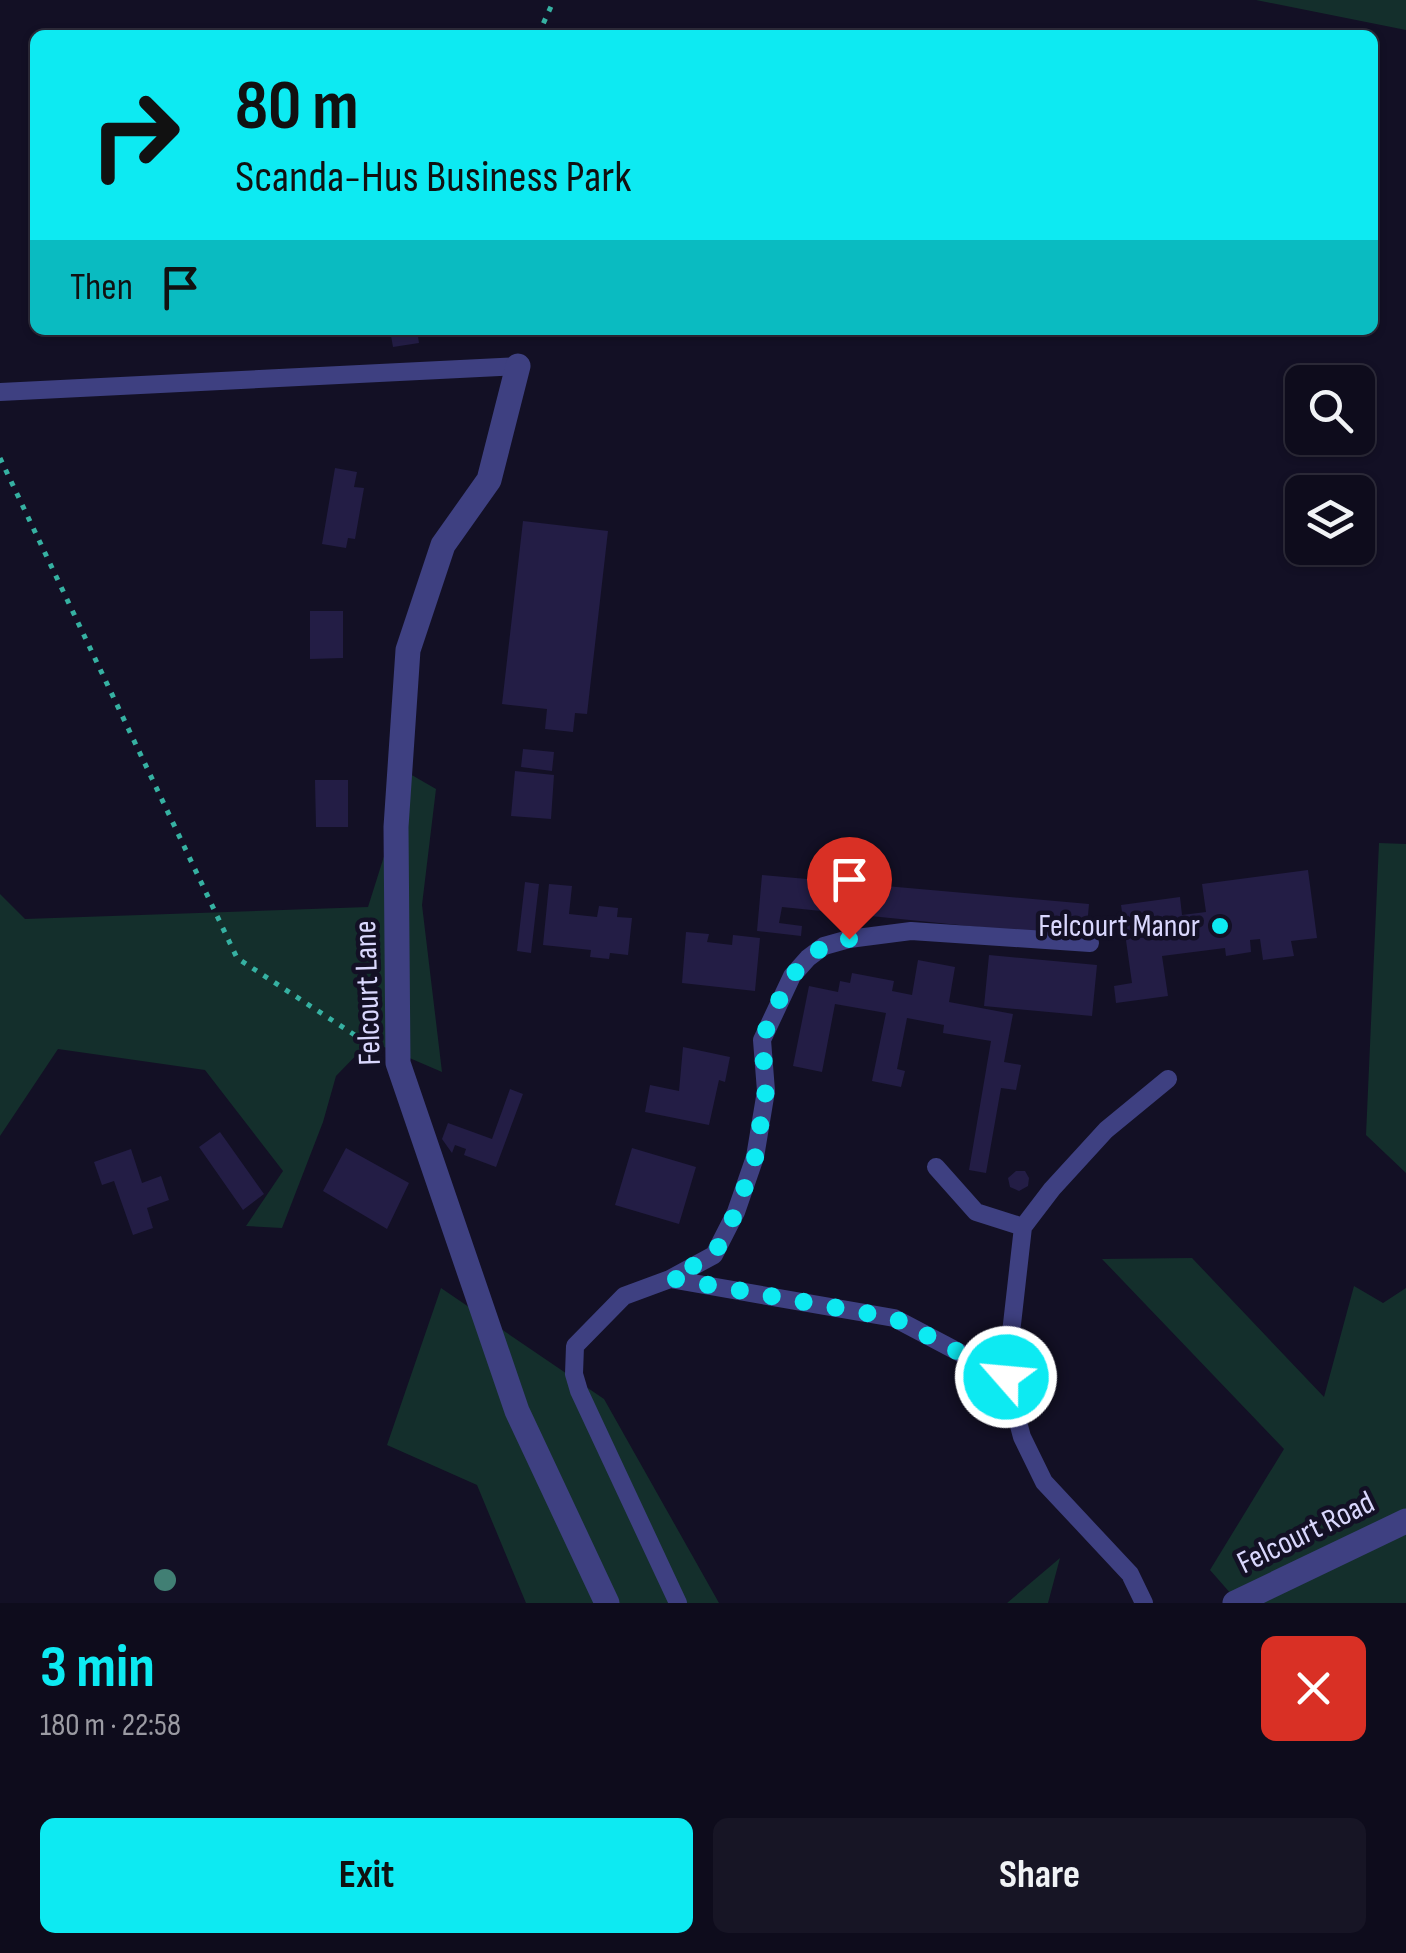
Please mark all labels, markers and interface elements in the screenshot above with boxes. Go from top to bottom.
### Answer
text: 80 m [235,65,359,149]
icon: right [70,70,200,200]
text: Scanda-Hus Business Park [235,150,631,205]
icon: arrive [153,260,208,315]
text: Then [70,265,133,310]
map controls [1285,365,1375,565]
button: search [1285,365,1375,455]
button: layers [1285,475,1375,565]
pin [807,837,892,940]
icon: arrive [822,852,877,907]
place label: Felcourt Manor [1038,907,1200,946]
marker: Felcourt Manor [1209,915,1231,937]
street label: Felcourt Lane [346,920,390,1066]
position arrow [954,1325,1058,1429]
street label: Felcourt Road [1231,1483,1381,1583]
text: 3 min [40,1632,155,1704]
button: close [1261,1636,1366,1741]
text: 180 m · 22:58 [40,1706,181,1745]
button: Exit [40,1818,693,1933]
button: Share [713,1818,1366,1933]

